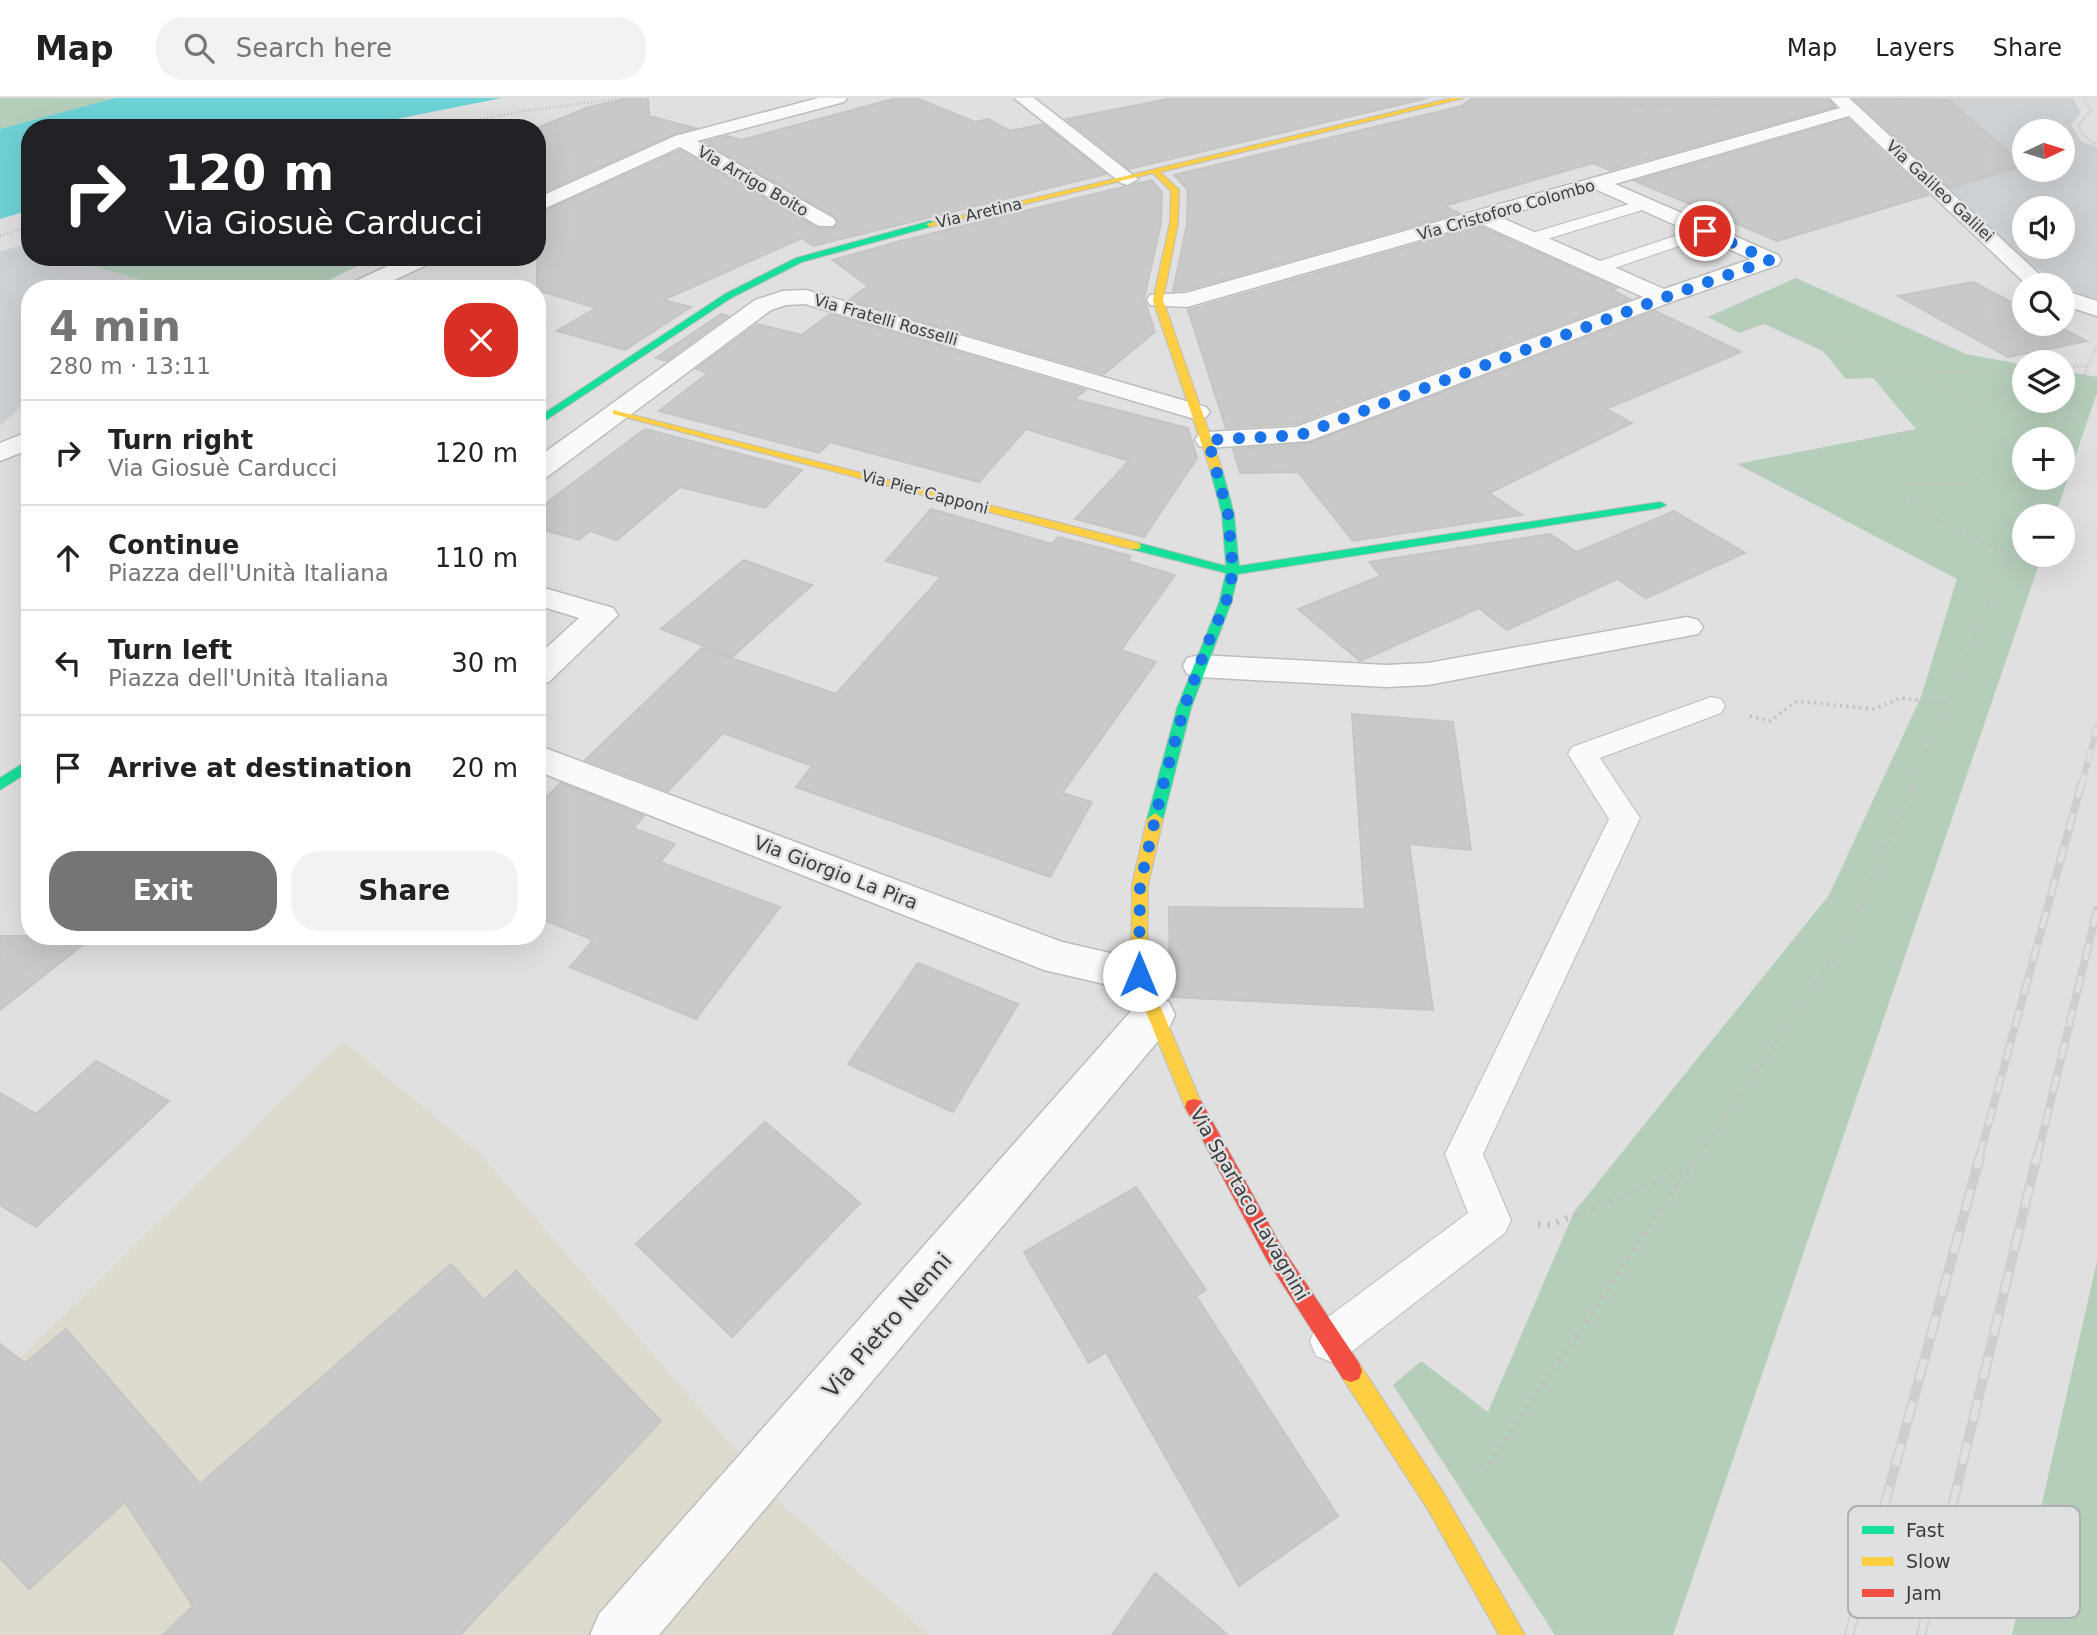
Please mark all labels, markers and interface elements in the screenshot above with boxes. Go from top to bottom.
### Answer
search box [156,17,646,80]
text: Map [35,29,114,68]
icon: search [180,29,218,67]
text: Search here [236,33,392,63]
text: Map [1787,34,1837,62]
text: Layers [1875,34,1955,62]
text: Share [1993,34,2062,62]
north arrow [2012,119,2076,182]
map controls [2012,119,2075,567]
street label: Via Galileo Galilei [1882,136,1998,246]
street label: Via Arrigo Boito [694,142,812,220]
text: 120 m [164,145,334,202]
icon: right [49,147,140,238]
street label: Via Cristoforo Colombo [1415,176,1597,244]
street label: Via Aretina [934,194,1024,232]
button: sound [2012,196,2075,259]
pin [1675,201,1735,261]
text: Via Giosuè Carducci [164,204,483,242]
icon: arrive [1686,212,1724,250]
button: search [2012,273,2075,336]
street label: Via Fratelli Rosselli [812,290,960,350]
text: 4 min [49,302,181,351]
button: close [444,303,518,377]
button: layers [2012,350,2075,413]
text: 280 m · 13:11 [49,353,211,379]
text: Turn right [108,425,253,455]
button: + [2012,427,2075,490]
icon: right [49,434,87,472]
text: 120 m [435,438,518,468]
text: Via Giosuè Carducci [108,455,337,481]
street label: Via Pier Capponi [859,466,991,518]
button: − [2012,504,2075,567]
text: Continue [108,530,239,560]
icon: ahead [49,539,87,577]
text: 110 m [435,543,518,573]
text: Piazza dell'Unità Italiana [108,560,389,586]
text: Turn left [108,635,232,665]
icon: left [49,644,87,682]
text: 30 m [451,648,518,678]
text: Piazza dell'Unità Italiana [108,665,389,691]
icon: arrive [49,749,87,787]
text: Arrive at destination [108,753,412,783]
text: 20 m [451,753,518,783]
street label: Via Giorgio La Pira [751,831,921,913]
button: Exit [49,851,277,931]
button: Share [291,851,518,931]
position arrow [1102,938,1176,1012]
street label: Via Spartaco Lavagnini [1186,1104,1314,1304]
street label: Via Pietro Nenni [817,1247,957,1403]
legend [1848,1506,2080,1618]
text: Fast [1906,1519,1944,1541]
text: Slow [1906,1550,1951,1572]
text: Jam [1905,1582,1942,1604]

